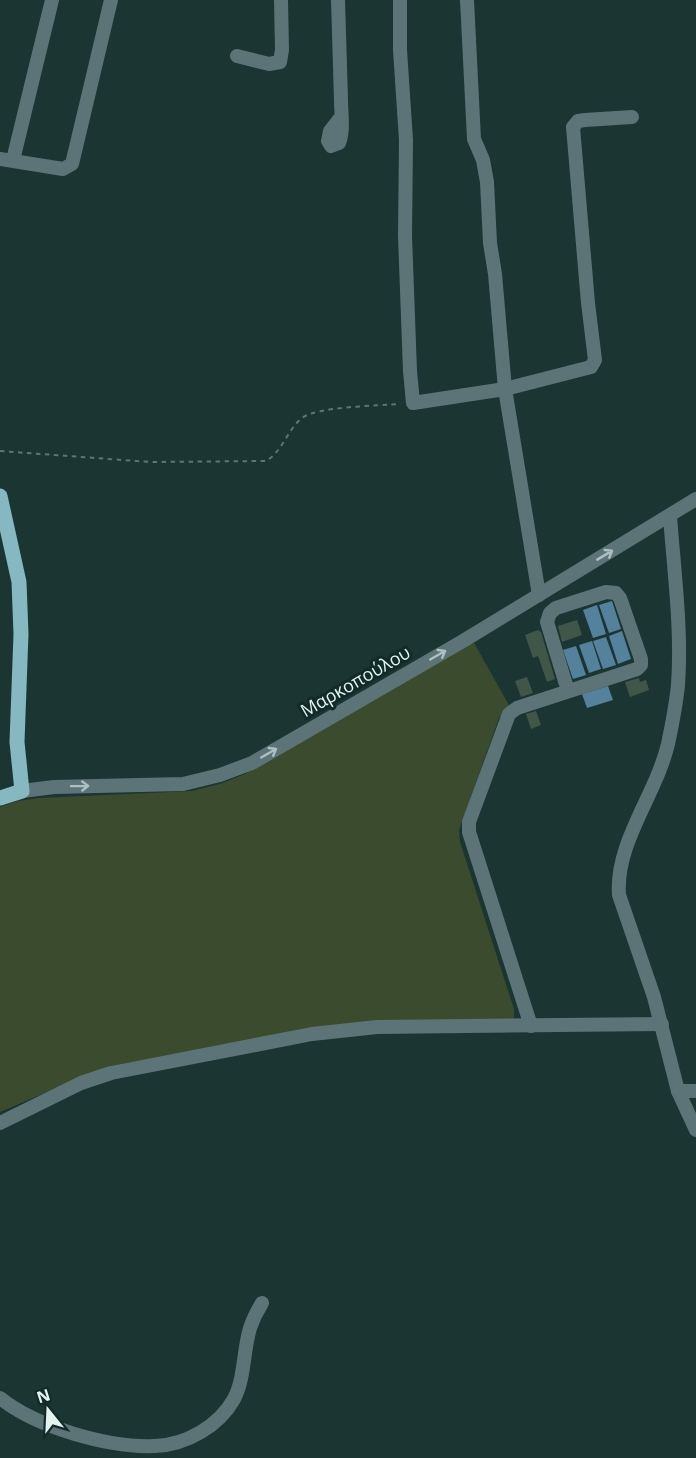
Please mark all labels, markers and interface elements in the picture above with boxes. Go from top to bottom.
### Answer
one-way arrow [596,549,613,561]
street label: Μαρκοπούλου [296,640,414,722]
one-way arrow [429,649,446,661]
one-way arrow [260,747,278,758]
one-way arrow [70,780,90,792]
north arrow [18,1380,78,1440]
text: N [34,1383,53,1408]

